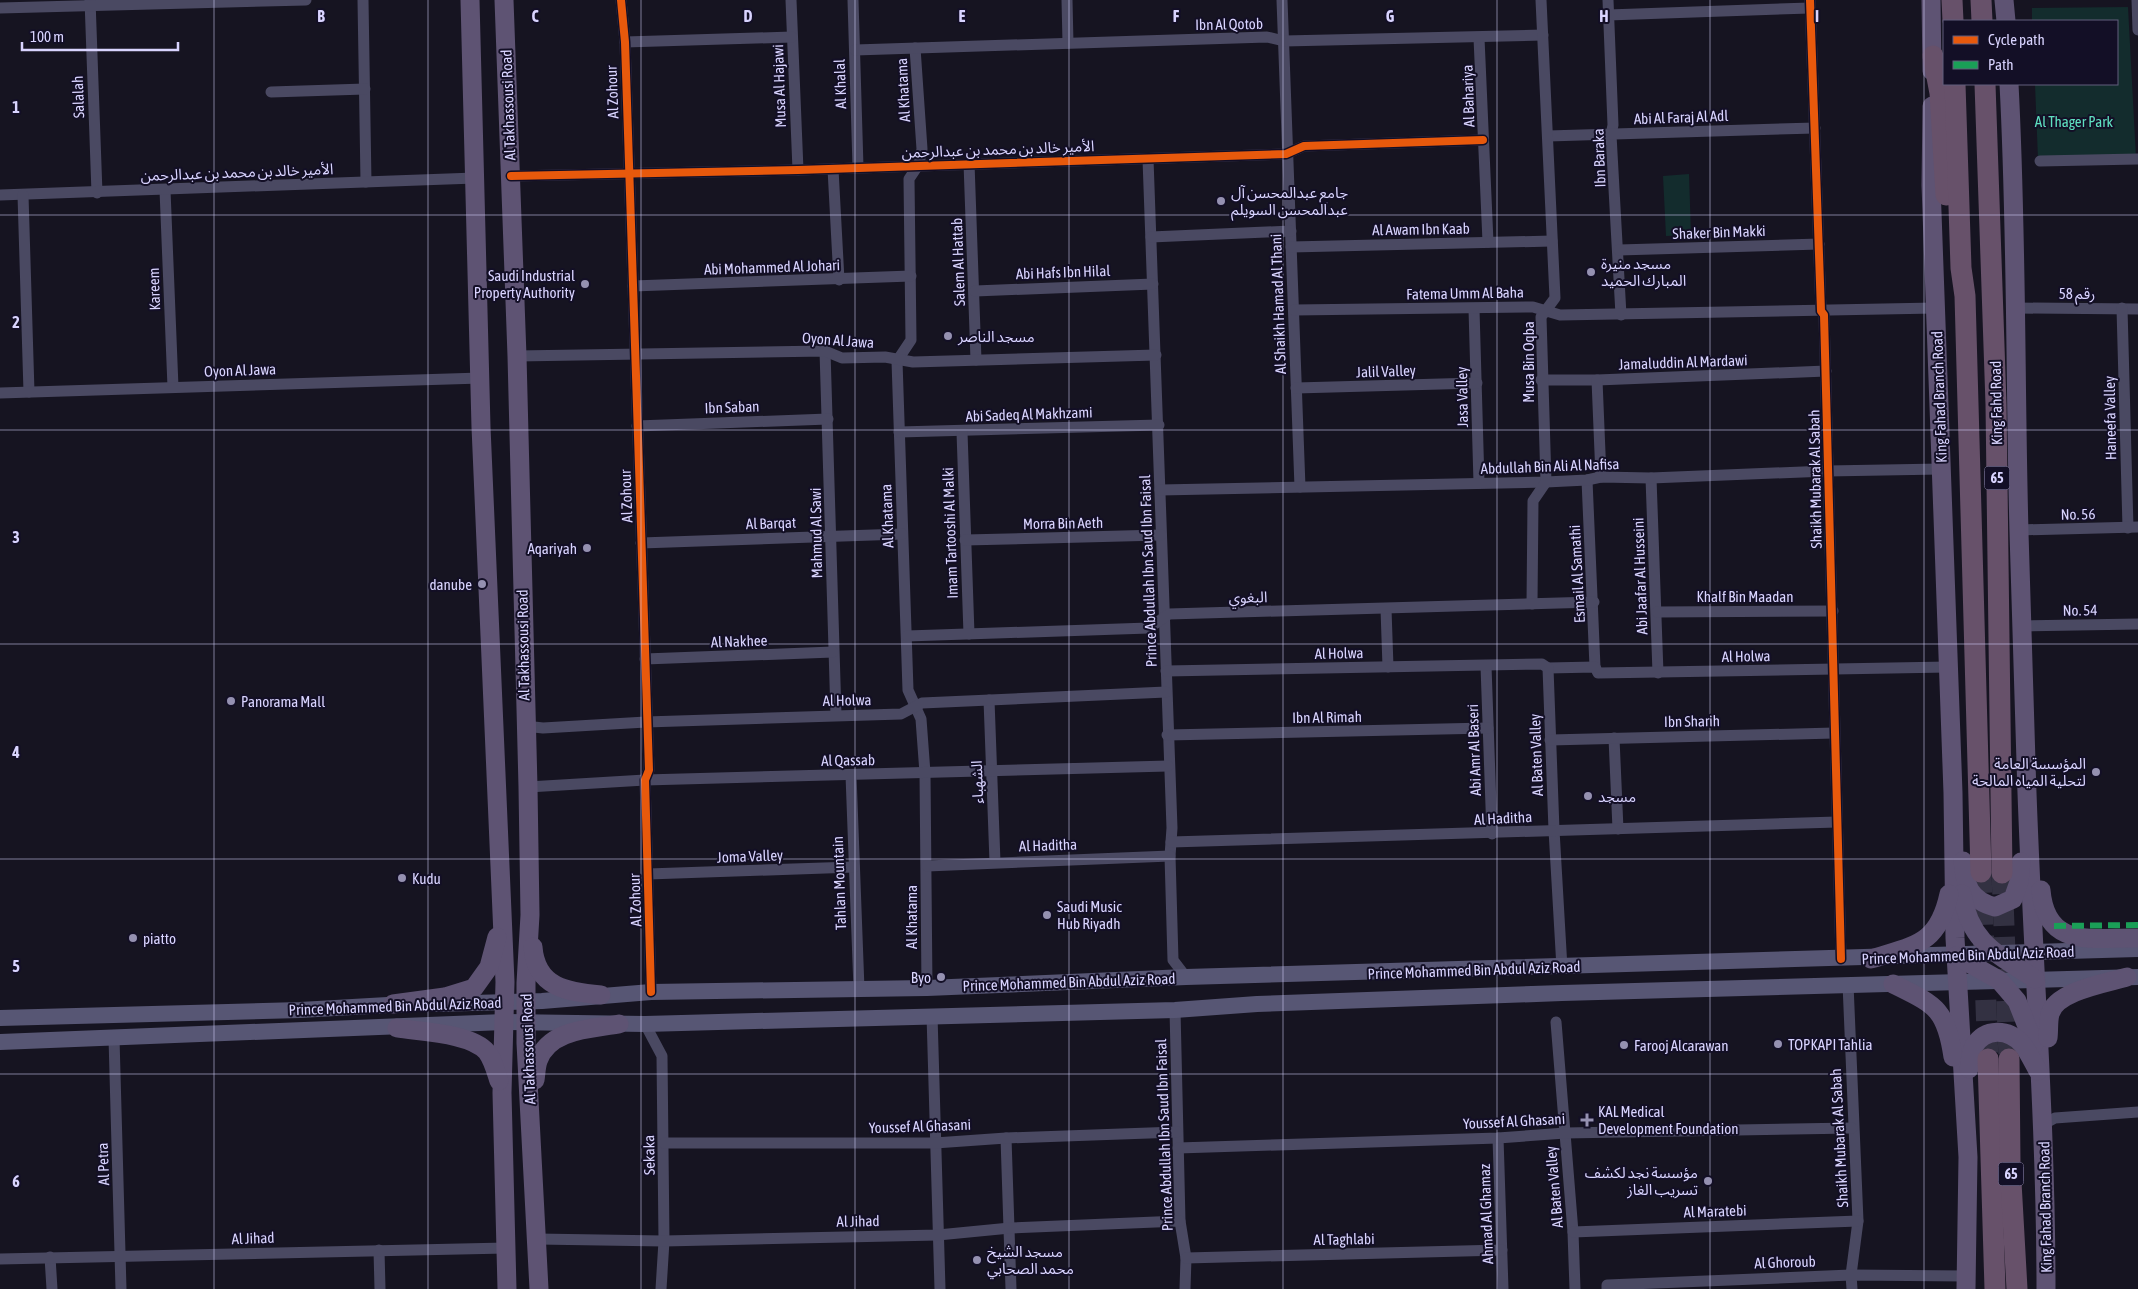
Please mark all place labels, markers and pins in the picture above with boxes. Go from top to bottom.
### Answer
place label: جامع عبدالمحسن آل عبدالمحسن السويلم [1231,184,1348,221]
marker: جامع عبدالمحسن آل عبدالمحسن السويلم [1215,195,1227,207]
place label: مسجد منيرة المبارك الحميد [1601,255,1686,290]
marker: مسجد منيرة المبارك الحميد [1585,266,1597,278]
place label: Saudi Industrial Property Authority [474,267,575,301]
marker: Saudi Industrial Property Authority [579,278,591,290]
place label: مسجد الناصر [957,328,1035,346]
marker: مسجد الناصر [942,330,954,342]
place label: Aqariyah [527,540,577,557]
marker: Aqariyah [581,542,593,554]
place label: danube [429,576,472,593]
marker: danube [476,578,488,590]
place label: Panorama Mall [241,693,325,710]
marker: Panorama Mall [225,695,237,707]
place label: المؤسسة العامة لتحلية المياه المالحة [1972,755,2086,789]
marker: المؤسسة العامة لتحلية المياه المالحة [2090,766,2102,778]
place label: مسجد [1598,788,1636,805]
marker: مسجد [1582,790,1594,802]
place label: Kudu [412,870,441,887]
marker: Kudu [396,872,408,884]
place label: Saudi Music Hub Riyadh [1057,898,1122,932]
marker: Saudi Music Hub Riyadh [1041,909,1053,921]
place label: piatto [143,930,176,947]
marker: piatto [127,932,139,944]
place label: Byo [911,969,931,986]
marker: Byo [935,971,947,983]
place label: TOPKAPI Tahlia [1788,1036,1873,1053]
place label: Farooj Alcarawan [1634,1037,1729,1054]
marker: TOPKAPI Tahlia [1772,1038,1784,1050]
marker: Farooj Alcarawan [1618,1039,1630,1051]
place label: KAL Medical Development Foundation [1598,1103,1739,1137]
marker: KAL Medical Development Foundation [1580,1113,1594,1127]
place label: مؤسسة نجد لكشف تسريب الغاز [1585,1164,1698,1199]
marker: مؤسسة نجد لكشف تسريب الغاز [1702,1175,1714,1187]
place label: مسجد الشيخ محمد الصحابي [987,1243,1074,1280]
marker: مسجد الشيخ محمد الصحابي [971,1254,983,1266]

